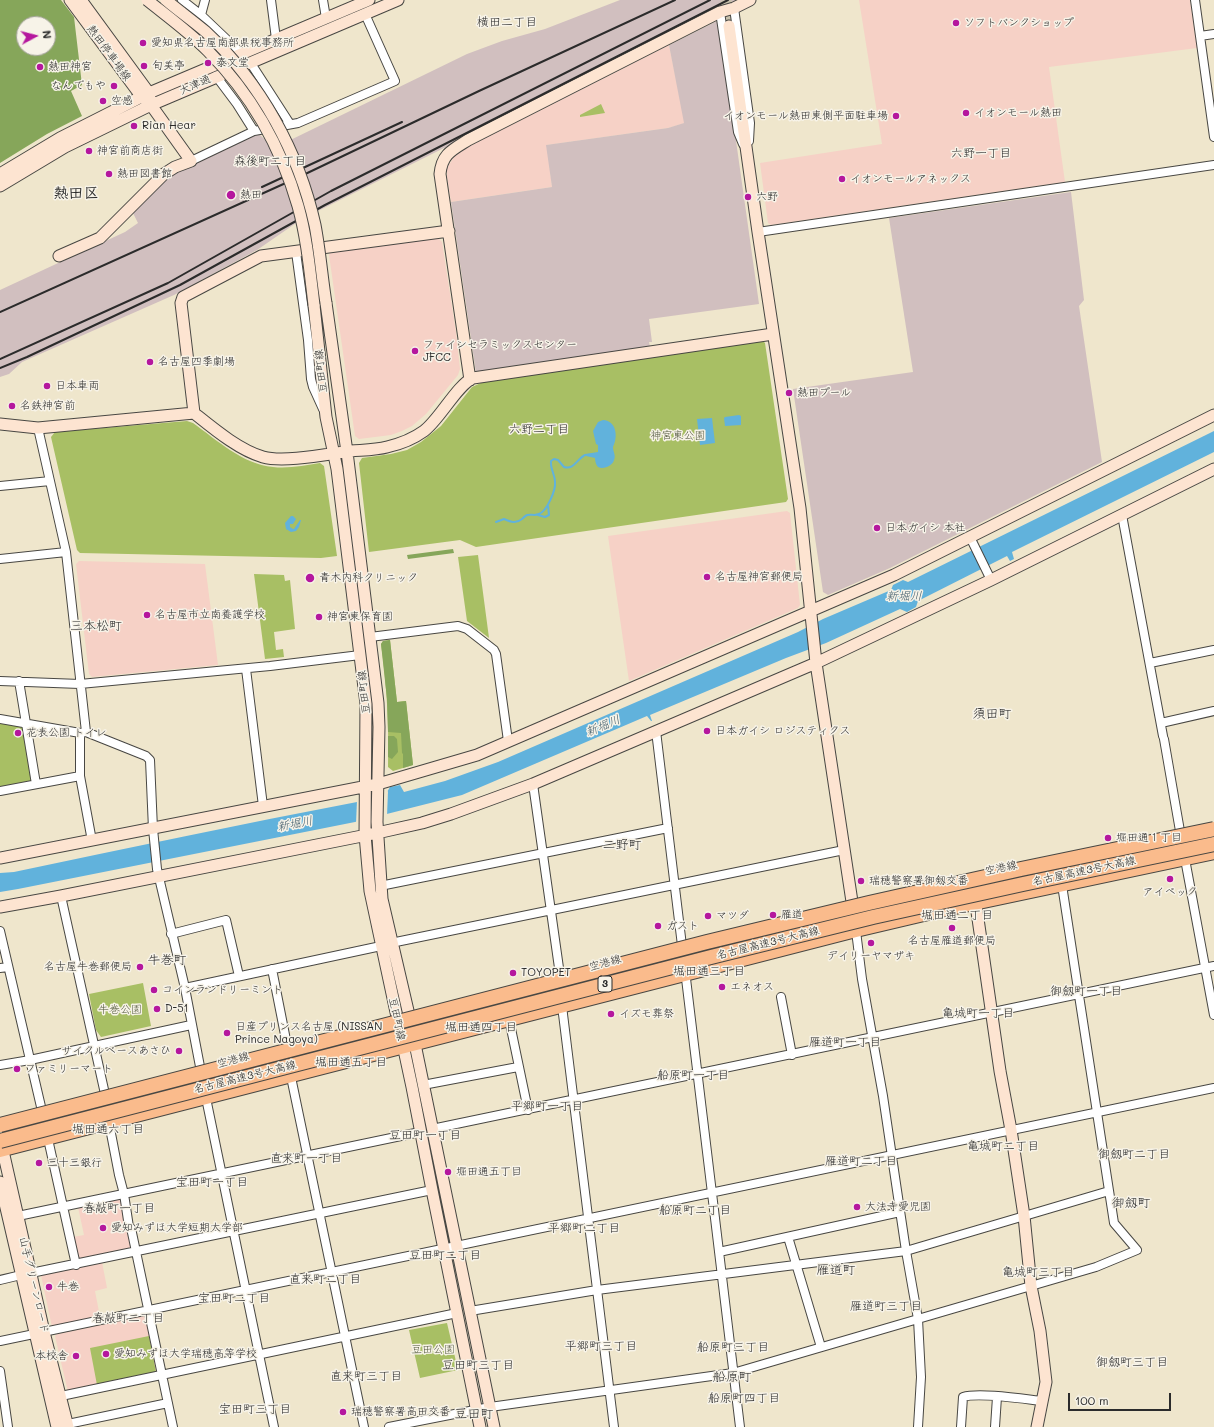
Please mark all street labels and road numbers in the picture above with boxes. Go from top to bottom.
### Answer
street label: 熱田停車場線 [84,22,134,84]
street label: 大津通 [177,72,213,98]
street label: 豆田町線 [312,348,330,394]
street label: 豆田町線 [355,669,373,715]
street label: 名古屋高速3号大高線 [1031,854,1137,888]
street label: 空港線 [983,858,1019,878]
street label: 名古屋高速3号大高線 [715,924,821,962]
street label: 空港線 [587,952,623,974]
road number: 3 [598,976,612,992]
street label: 豆田町線 [386,996,408,1042]
street label: 空港線 [215,1049,251,1071]
street label: 名古屋高速3号大高線 [192,1058,298,1096]
street label: 山手グリーンロード [16,1235,52,1335]

